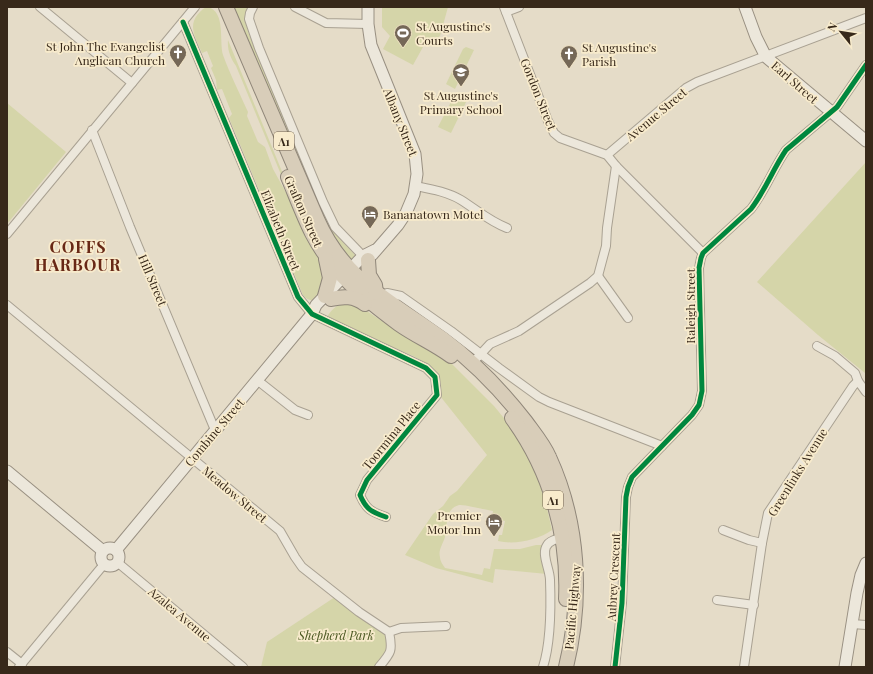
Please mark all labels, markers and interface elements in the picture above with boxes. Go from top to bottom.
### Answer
north arrow [821,12,861,52]
place label: St Augustine's Courts [416,18,490,48]
text: N [823,20,840,34]
sports icon: St Augustine's Courts [393,23,413,48]
place label: St John The Evangelist Anglican Church [46,38,166,68]
place label: St Augustine's Parish [582,39,656,69]
church icon: St John The Evangelist Anglican Church [168,43,188,68]
church icon: St Augustine's Parish [559,44,579,69]
street label: Gordon Street [517,56,561,133]
street label: Earl Street [768,57,822,107]
school or university icon: St Augustine's Primary School [451,62,471,87]
street label: Avenue Street [621,83,690,145]
street label: Albany Street [380,85,422,159]
place label: St Augustine's Primary School [420,87,503,117]
road number: A1 [274,132,294,150]
street label: Grafton Street [281,173,327,250]
street label: Elizabeth Street [258,187,305,273]
hotel icon: Bananatown Motel [360,204,380,229]
place label: Bananatown Motel [383,206,484,222]
district label: COFFS HARBOUR [35,236,121,275]
street label: Hill Street [135,252,171,309]
street label: Raleigh Street [682,268,698,344]
street label: Combine Street [181,394,248,469]
street label: Toormina Place [358,397,424,473]
street label: Greenlinks Avenue [763,425,831,519]
street label: Meadow Street [199,462,271,526]
road number: A1 [543,491,563,509]
place label: Premier Motor Inn [427,507,482,537]
hotel icon: Premier Motor Inn [484,512,504,537]
street label: Aubrey Crescent [603,531,623,623]
street label: Pacific Highway [560,564,584,650]
street label: Azalea Avenue [145,583,215,645]
park label: Shepherd Park [297,627,374,643]

